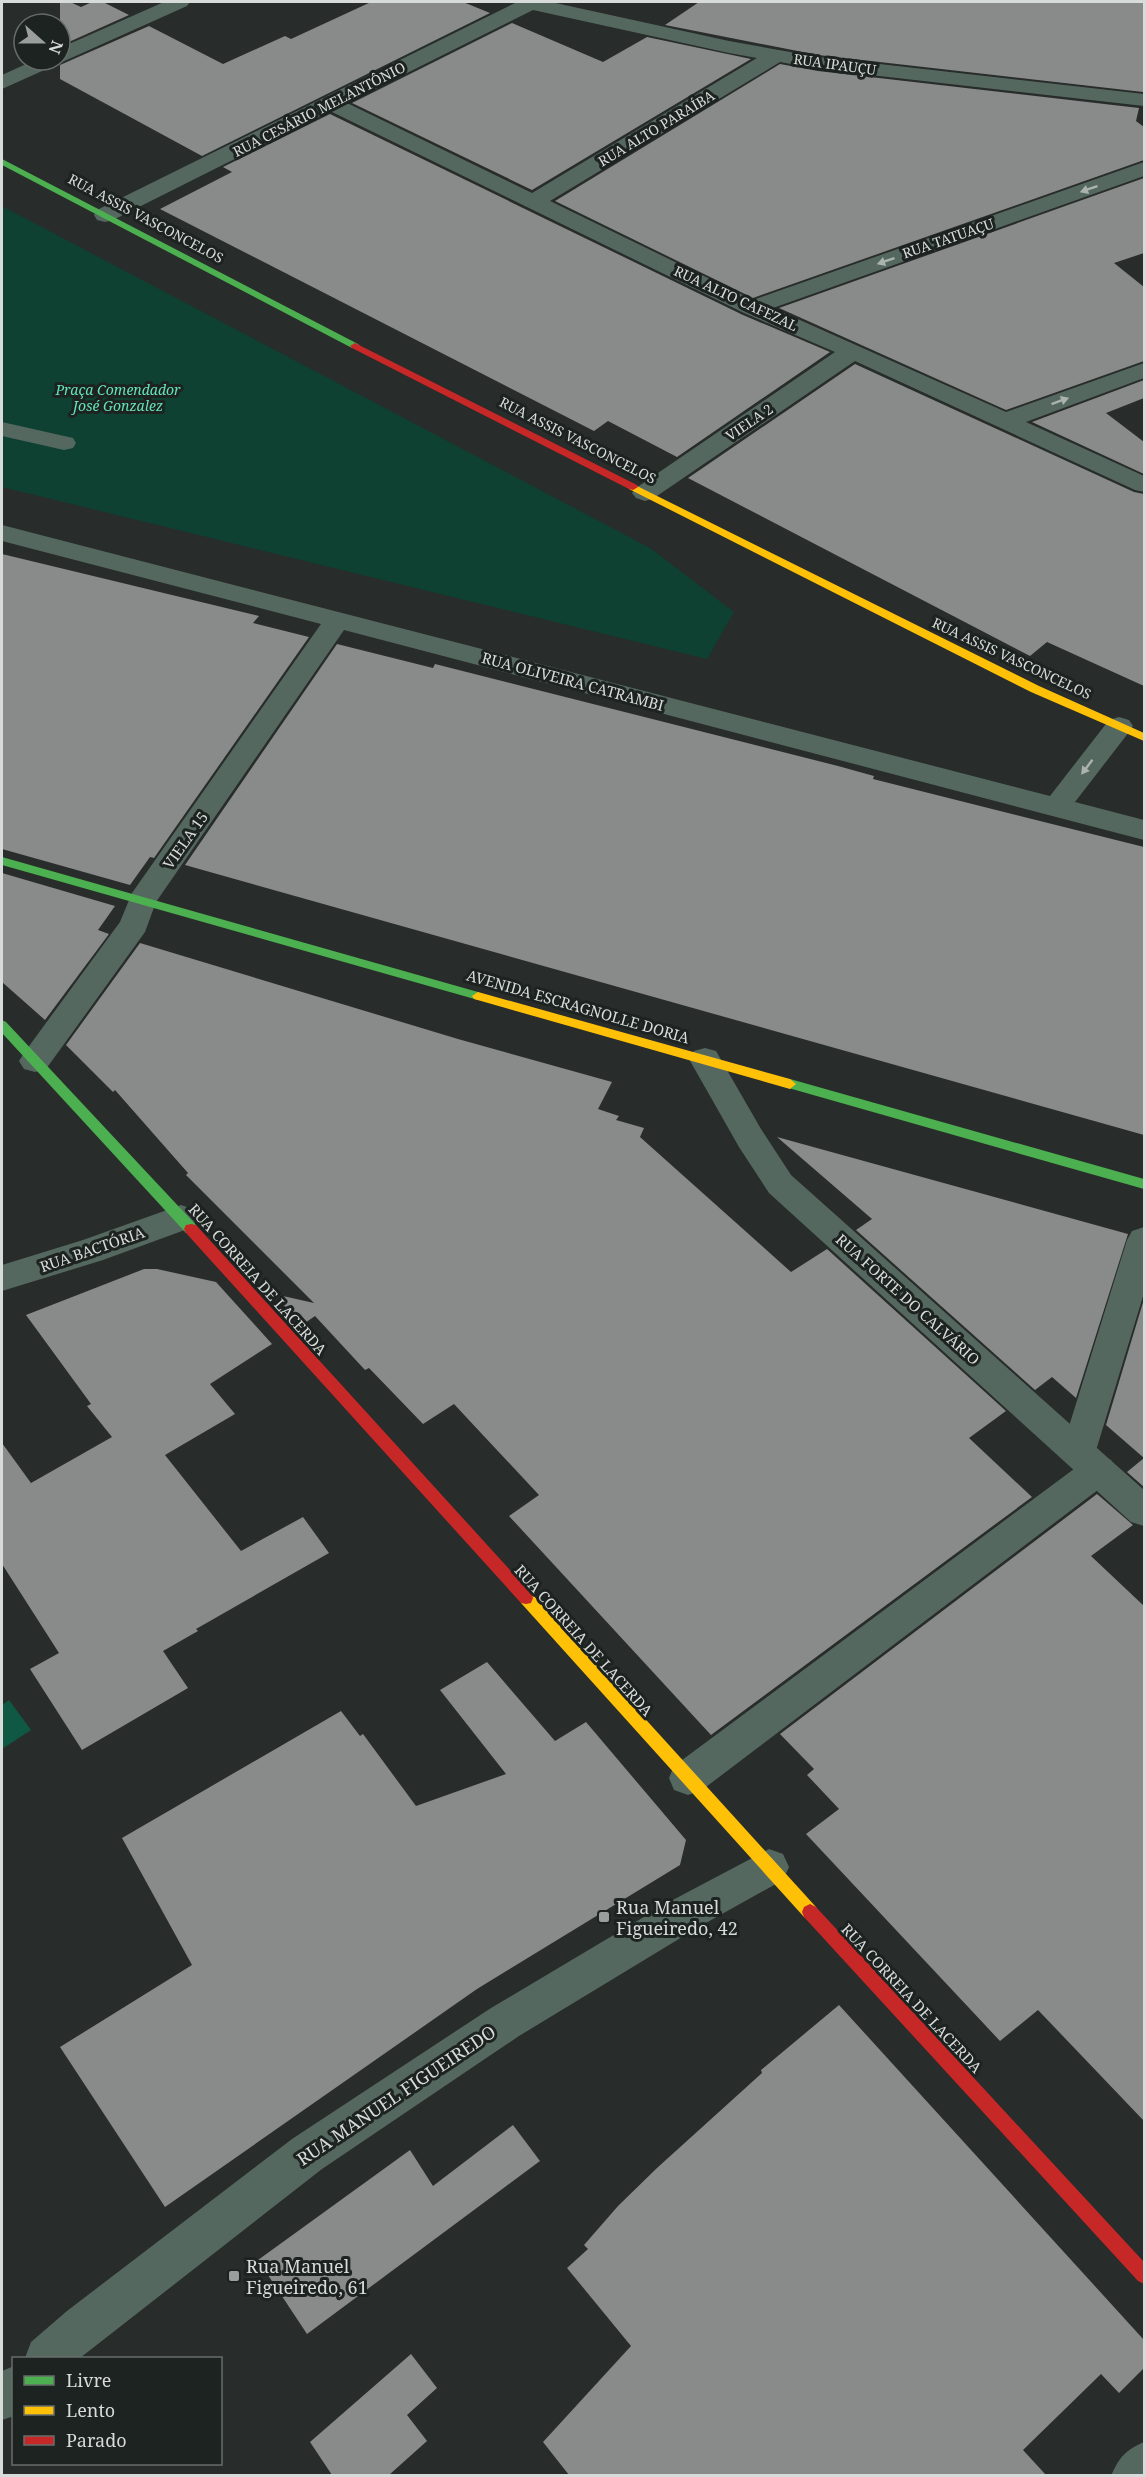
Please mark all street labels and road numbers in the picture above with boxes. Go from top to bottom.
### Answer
street label: RUA IPAUÇU [792,49,878,79]
street label: RUA CESÁRIO MELANTÔNIO [229,57,409,161]
street label: RUA ALTO PARAÍBA [594,86,718,170]
street label: RUA ASSIS VASCONCELOS [65,169,227,267]
street label: RUA TATUAÇU [900,213,996,263]
street label: RUA ALTO CAFEZAL [671,261,801,335]
street label: RUA ASSIS VASCONCELOS [496,392,660,488]
street label: VIELA 2 [722,399,776,445]
street label: RUA ASSIS VASCONCELOS [929,613,1095,703]
street label: RUA OLIVEIRA CATRAMBI [480,647,666,715]
street label: VIELA 15 [158,807,212,873]
street label: AVENIDA ESCRAGNOLLE DORIA [464,965,692,1048]
street label: RUA CORREIA DE LACERDA [185,1199,332,1359]
street label: RUA BACTÓRIA [37,1222,147,1276]
street label: RUA FORTE DO CALVÁRIO [832,1229,984,1369]
street label: RUA CORREIA DE LACERDA [511,1560,658,1720]
street label: RUA CORREIA DE LACERDA [837,1919,987,2077]
street label: RUA MANUEL FIGUEIREDO [292,2019,500,2171]

